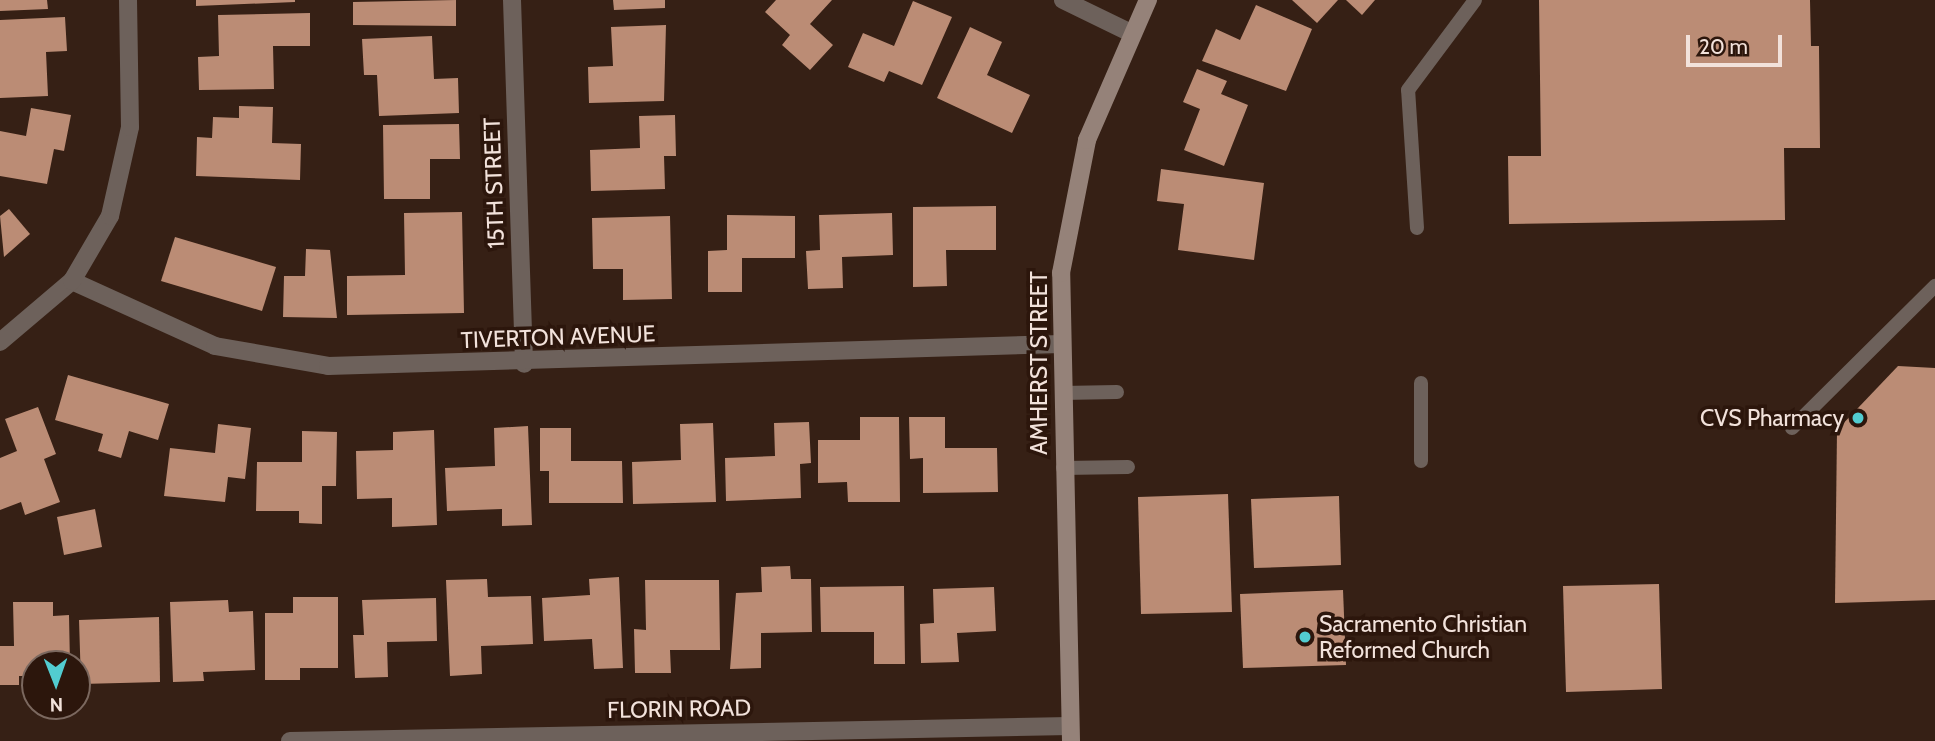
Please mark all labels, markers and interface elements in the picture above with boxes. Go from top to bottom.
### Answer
scale bar [1690,21,1786,65]
text: 20 m [1699,34,1748,59]
street label: 15TH STREET [478,117,510,249]
street label: AMHERST STREET [1025,271,1053,455]
street label: TIVERTON AVENUE [460,320,656,354]
place label: CVS Pharmacy [1700,404,1844,432]
marker: CVS Pharmacy [1850,410,1866,426]
place label: Sacramento Christian Reformed Church [1319,610,1527,664]
marker: Sacramento Christian Reformed Church [1297,629,1313,645]
north arrow [21,650,91,720]
text: N [49,693,63,716]
street label: FLORIN ROAD [607,694,751,724]

